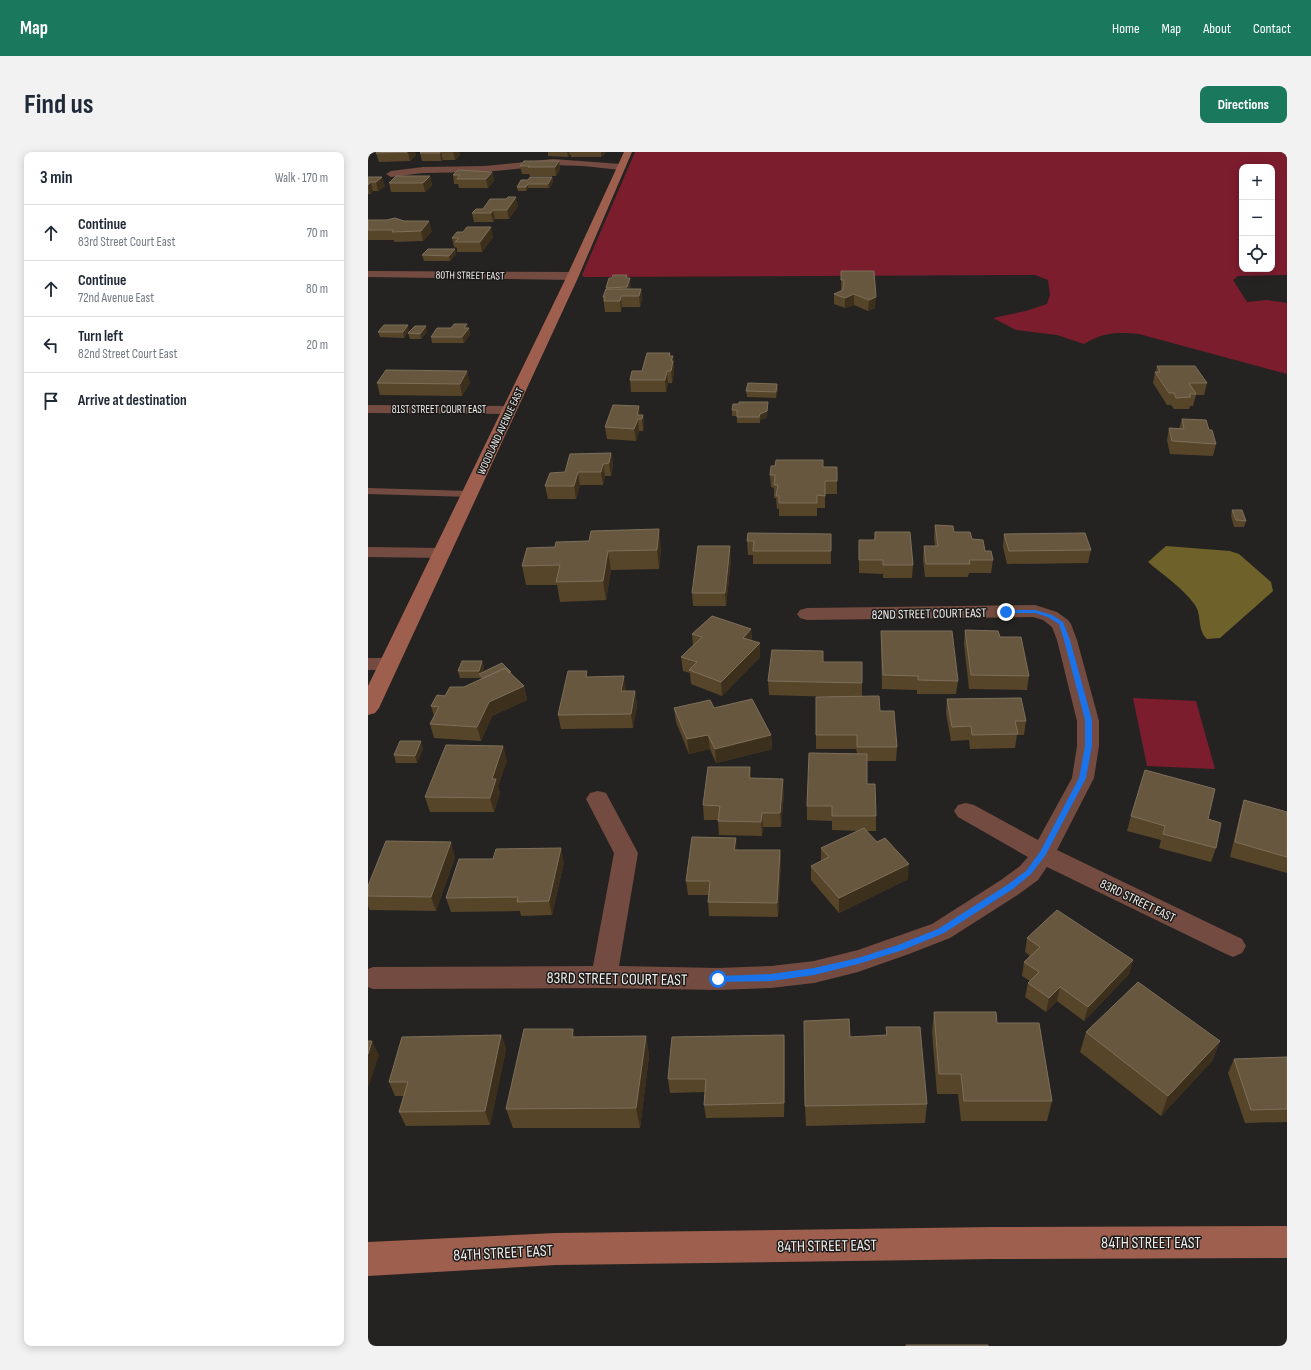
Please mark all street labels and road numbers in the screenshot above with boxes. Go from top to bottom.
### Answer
street label: 80TH STREET EAST [435,268,505,283]
street label: WOODLAND AVENUE EAST [475,385,527,477]
street label: 81ST STREET COURT EAST [392,403,487,416]
street label: 82ND STREET COURT EAST [871,605,987,623]
street label: 83RD STREET EAST [1097,876,1178,926]
street label: 83RD STREET COURT EAST [547,969,688,990]
street label: 84TH STREET EAST [1101,1234,1201,1253]
street label: 84TH STREET EAST [777,1236,878,1257]
street label: 84TH STREET EAST [453,1241,554,1266]

